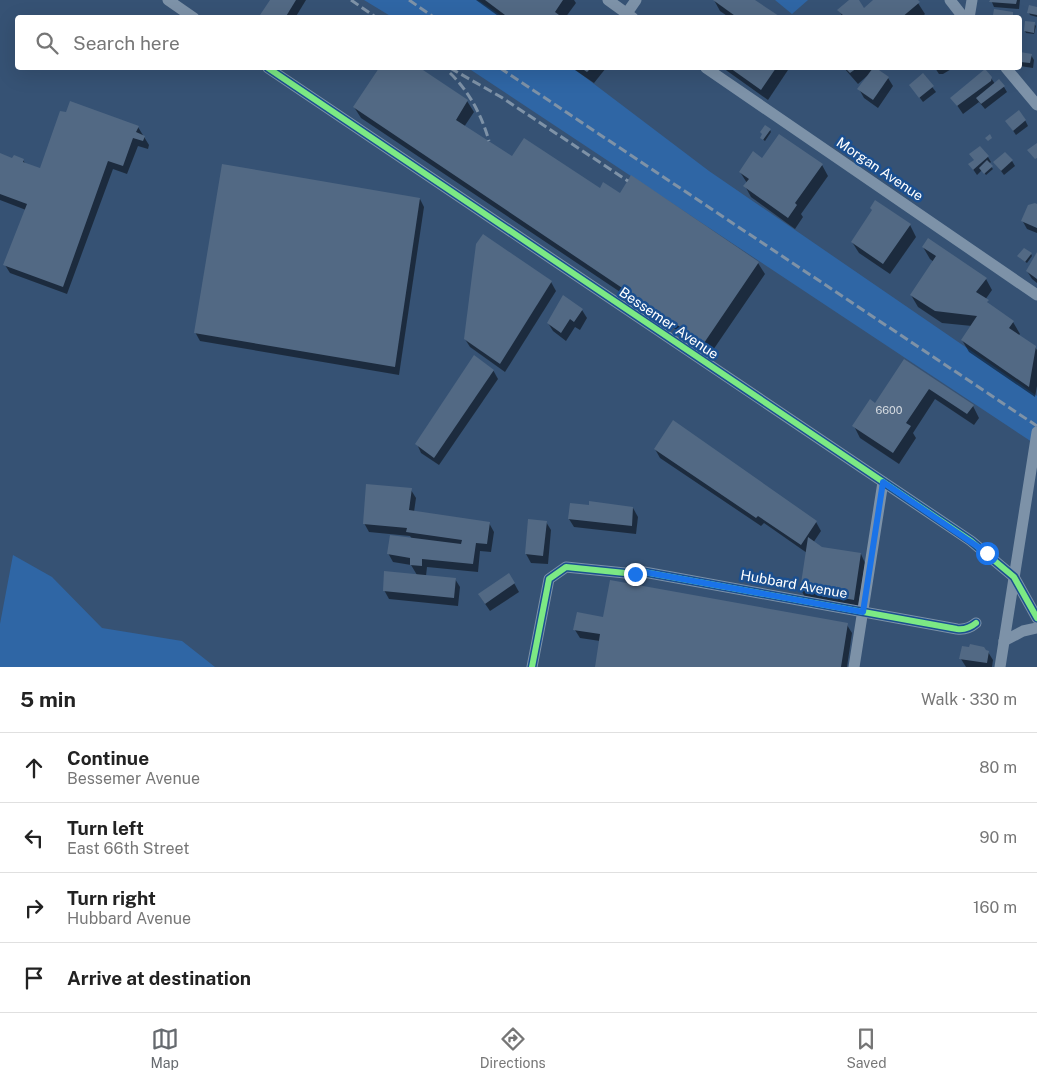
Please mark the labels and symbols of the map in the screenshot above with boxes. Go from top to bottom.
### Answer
street label: Morgan Avenue [834,134,927,204]
street label: Bessemer Avenue [616,284,722,362]
house number: 6600 [876,404,903,416]
route start [976,542,999,565]
route end [624,563,647,586]
street label: Hubbard Avenue [739,567,849,601]

